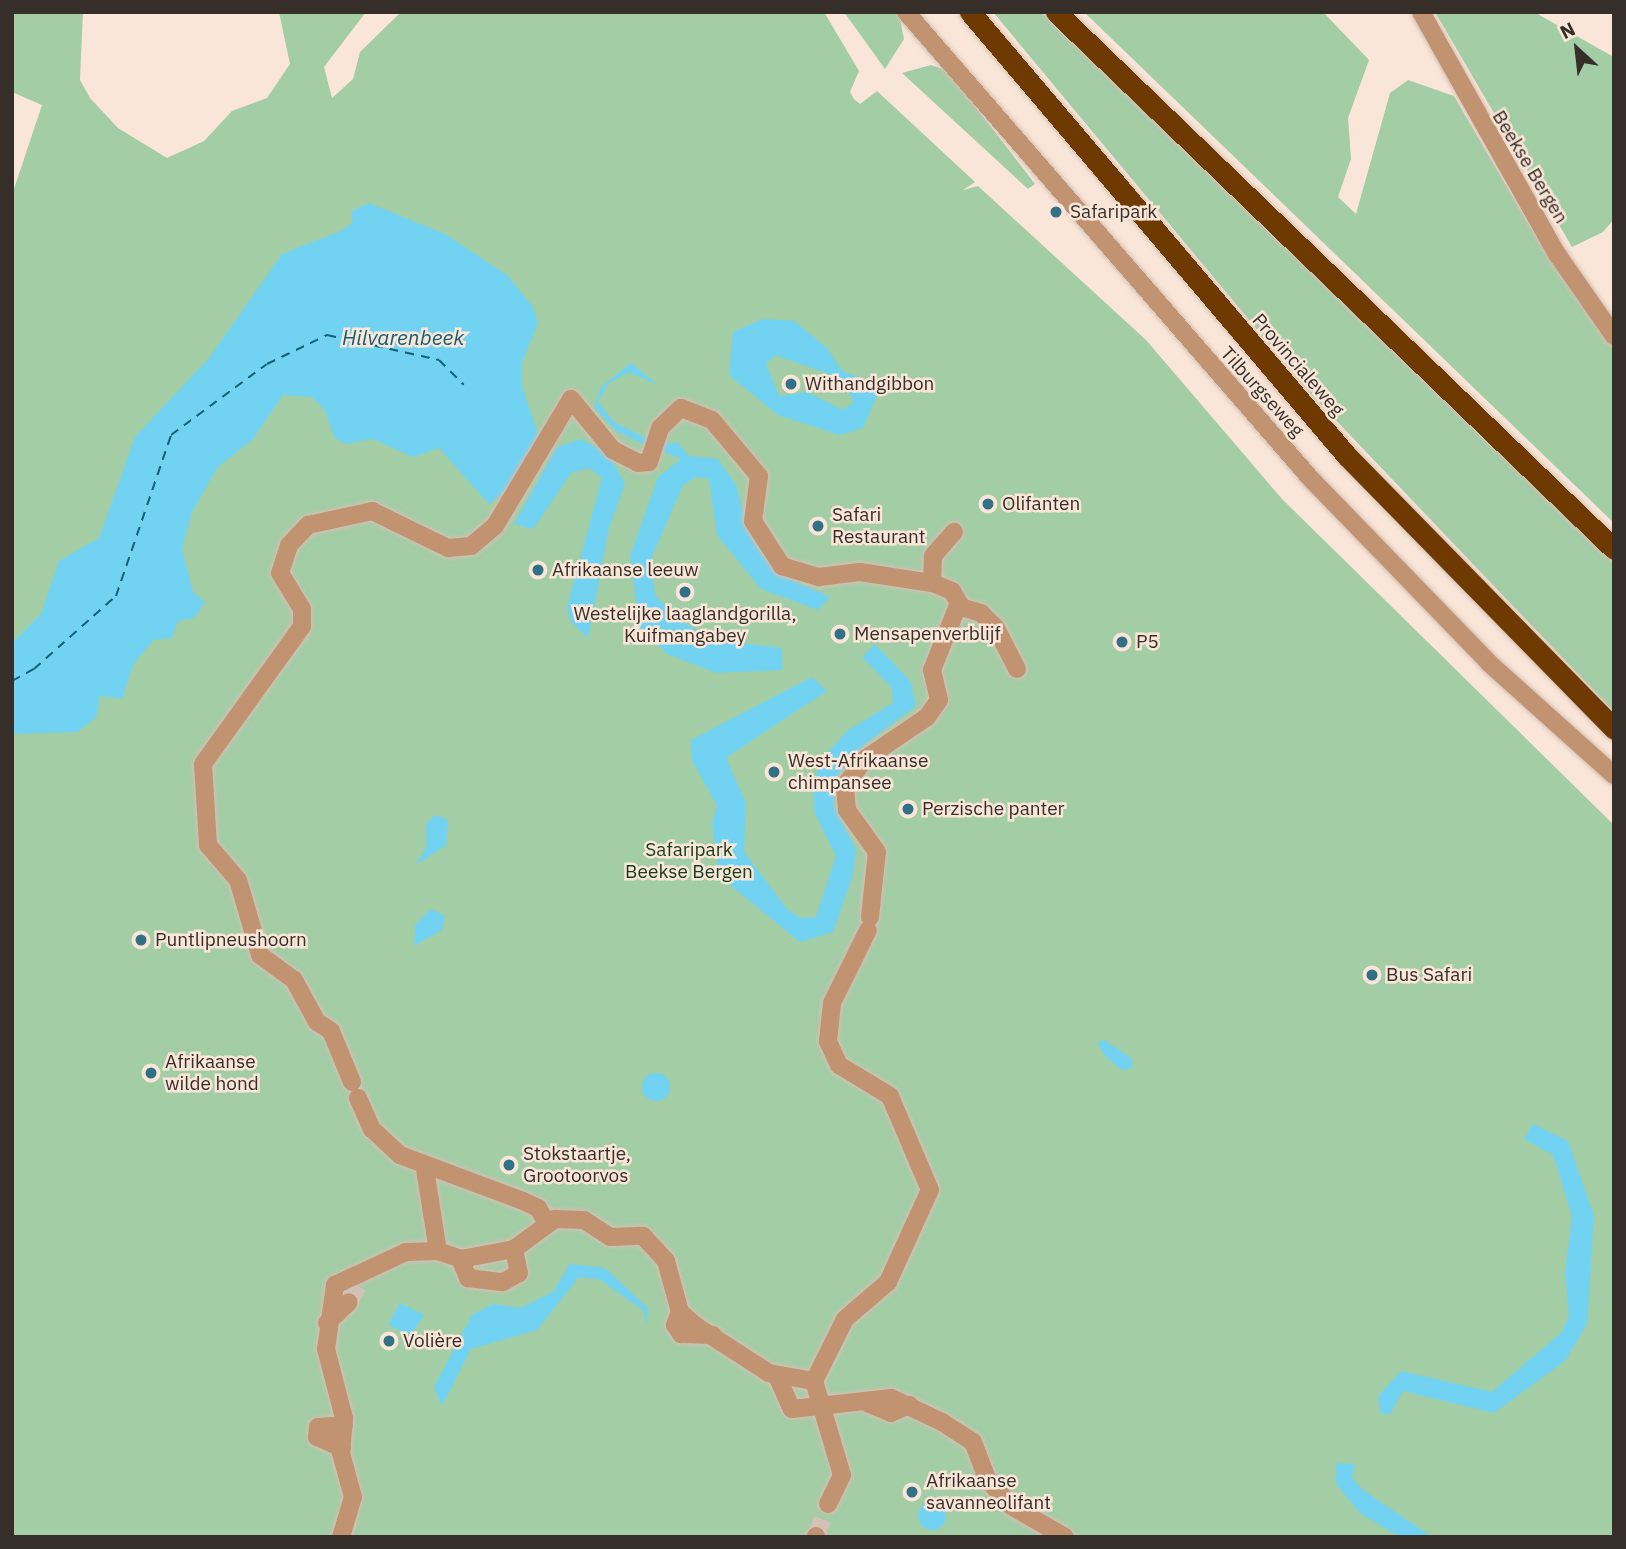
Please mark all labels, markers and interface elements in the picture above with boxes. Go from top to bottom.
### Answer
north arrow [1542,14,1612,84]
text: N [1556,16,1579,44]
street label: Beekse Bergen [1487,106,1573,228]
place label: Safaripark [1070,201,1157,223]
marker: Safaripark [1048,204,1064,220]
street label: Provincialeweg [1247,309,1349,421]
water label: Hilvarenbeek [342,324,464,350]
street label: Tilburgseweg [1215,342,1309,442]
place label: Withandgibbon [805,373,934,395]
marker: Withandgibbon [783,376,799,392]
place label: Olifanten [1002,493,1080,515]
marker: Olifanten [980,496,996,512]
place label: Safari Restaurant [832,504,926,548]
marker: Safari Restaurant [810,518,826,534]
place label: Afrikaanse leeuw [552,559,699,581]
marker: Afrikaanse leeuw [530,562,546,578]
marker: Westelijke laaglandgorilla, Kuifmangabey [677,584,693,600]
place label: Westelijke laaglandgorilla, Kuifmangabey [573,603,797,647]
place label: Mensapenverblijf [854,623,1001,645]
marker: Mensapenverblijf [832,626,848,642]
place label: P5 [1136,631,1159,653]
marker: P5 [1114,634,1130,650]
place label: West-Afrikaanse chimpansee [788,750,928,794]
marker: West-Afrikaanse chimpansee [766,764,782,780]
place label: Perzische panter [922,798,1065,820]
marker: Perzische panter [900,801,916,817]
park label: Safaripark Beekse Bergen [625,839,753,883]
place label: Puntlipneushoorn [155,929,307,951]
marker: Puntlipneushoorn [133,932,149,948]
place label: Bus Safari [1386,964,1472,986]
marker: Bus Safari [1364,967,1380,983]
place label: Afrikaanse wilde hond [165,1051,259,1095]
marker: Afrikaanse wilde hond [143,1065,159,1081]
place label: Stokstaartje, Grootoorvos [523,1143,631,1187]
marker: Stokstaartje, Grootoorvos [501,1157,517,1173]
place label: Volière [403,1330,462,1352]
marker: Volière [381,1333,397,1349]
place label: Afrikaanse savanneolifant [926,1470,1051,1514]
marker: Afrikaanse savanneolifant [904,1484,920,1500]

